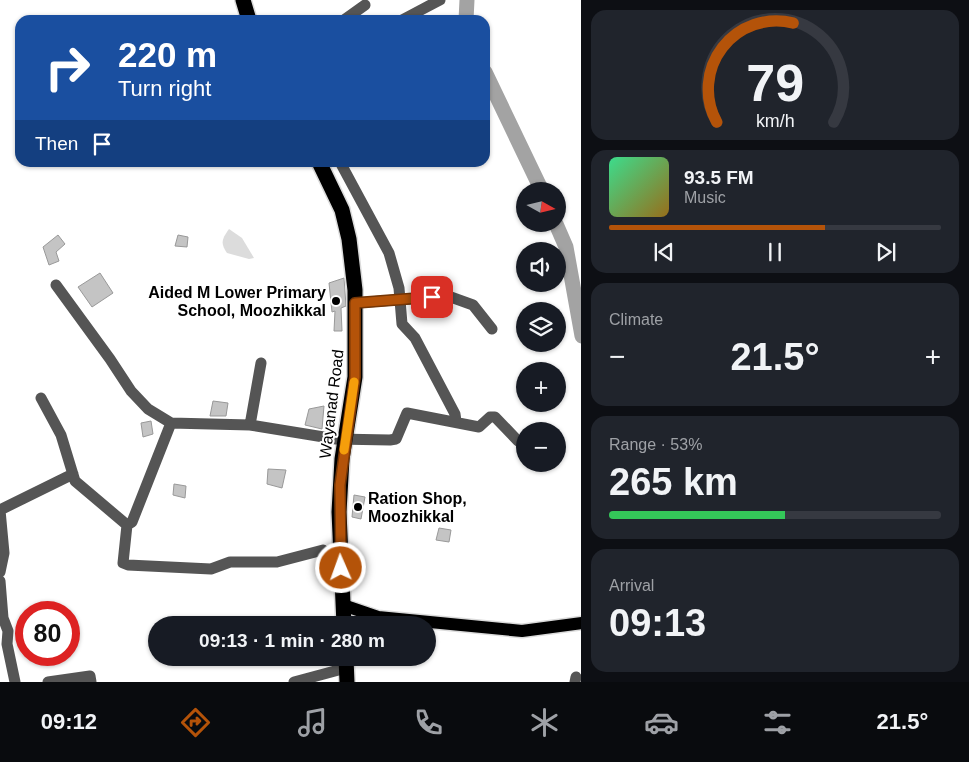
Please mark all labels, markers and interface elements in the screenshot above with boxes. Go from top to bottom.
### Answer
icon: right [35,35,100,100]
text: 220 m [118,35,217,74]
text: 79 [746,54,804,112]
text: Turn right [118,76,211,101]
text: km/h [756,111,794,131]
icon: arrive [88,130,116,158]
text: Then [35,133,78,154]
text: 93.5 FM [684,167,754,188]
north arrow [516,182,566,232]
map controls [516,182,566,472]
text: Music [684,189,726,206]
icon: previous [650,238,678,266]
icon: pause [761,238,789,266]
icon: next [872,238,900,266]
button: sound [516,242,566,292]
pin [411,276,453,318]
icon: arrive [418,283,446,311]
place label: Aided M Lower Primary School, Moozhikkal [148,284,326,319]
marker: Aided M Lower Primary School, Moozhikkal [330,295,342,307]
button: layers [516,302,566,352]
text: Climate [609,311,663,328]
text: 21.5° [730,336,820,378]
text: − [609,341,625,372]
text: + [925,341,941,372]
street label: Wayanad Road [316,349,347,460]
button: + [516,362,566,412]
button: − [516,422,566,472]
text: Range · 53% [609,436,702,453]
text: 265 km [609,461,738,503]
place label: Ration Shop, Moozhikkal [368,490,467,525]
marker: Ration Shop, Moozhikkal [352,501,364,513]
position arrow [314,541,366,593]
text: Arrival [609,577,654,594]
speed limit sign: 80 [15,601,80,666]
text: 09:13 [609,602,706,644]
text: 09:13 · 1 min · 280 m [199,630,385,651]
icon: directions [178,705,213,740]
icon: music [295,705,330,740]
icon: phone [411,705,446,740]
icon: climate [527,705,562,740]
icon: car [644,705,679,740]
icon: filters [760,705,795,740]
text: 09:12 [41,709,97,734]
text: 21.5° [877,709,928,734]

